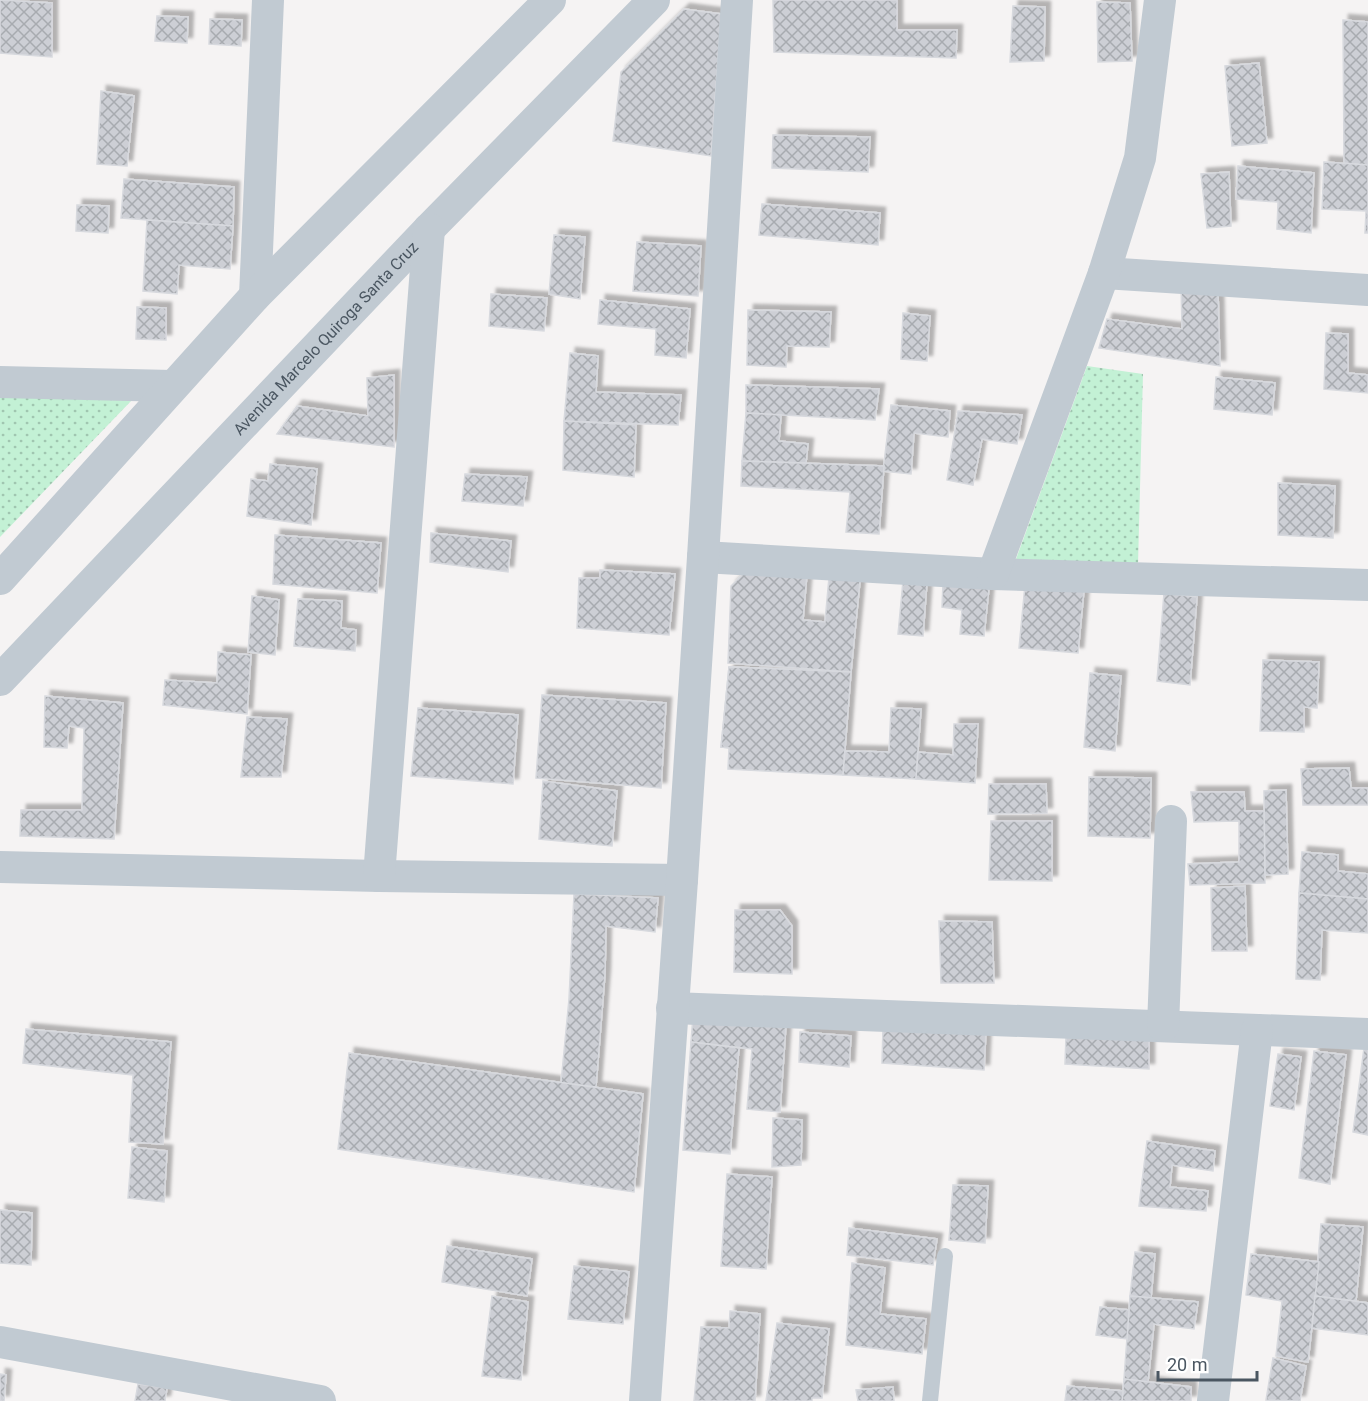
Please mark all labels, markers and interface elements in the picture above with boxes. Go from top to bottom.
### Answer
street label: Avenida Marcelo Quiroga Santa Cruz [229,237,422,439]
scale bar [1158,1344,1257,1382]
text: 20 m [1167,1354,1207,1375]

